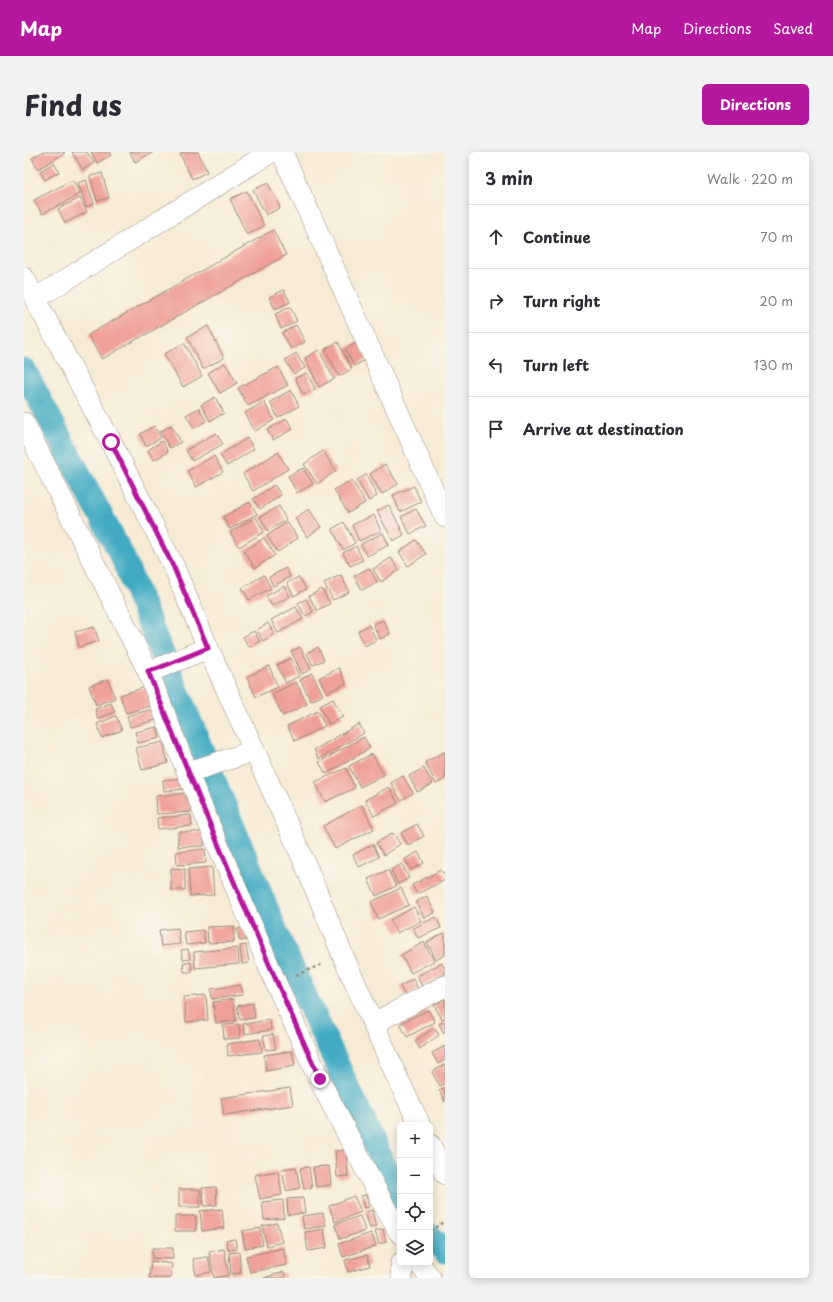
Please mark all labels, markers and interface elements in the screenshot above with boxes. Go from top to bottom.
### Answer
text: Map [20,14,62,42]
text: Map [631,18,661,39]
text: Directions [683,18,751,39]
text: Saved [773,18,813,39]
text: Find us [24,83,122,126]
button: Directions [702,84,809,125]
text: 3 min [485,165,533,191]
text: Walk · 220 m [707,169,793,188]
text: Continue [523,225,591,248]
icon: ahead [485,226,507,248]
text: 70 m [760,227,793,246]
text: Turn right [523,289,600,312]
icon: right [485,290,507,312]
text: 20 m [759,291,793,310]
text: Turn left [523,353,589,376]
icon: left [485,354,507,376]
text: 130 m [754,355,793,374]
text: Arrive at destination [523,417,684,440]
icon: arrive [485,418,507,440]
route start [102,433,120,451]
route end [311,1070,329,1088]
map controls [397,1122,433,1266]
button: + [397,1122,433,1158]
button: − [397,1158,433,1194]
button: locate [397,1194,433,1230]
button: layers [397,1230,433,1266]

